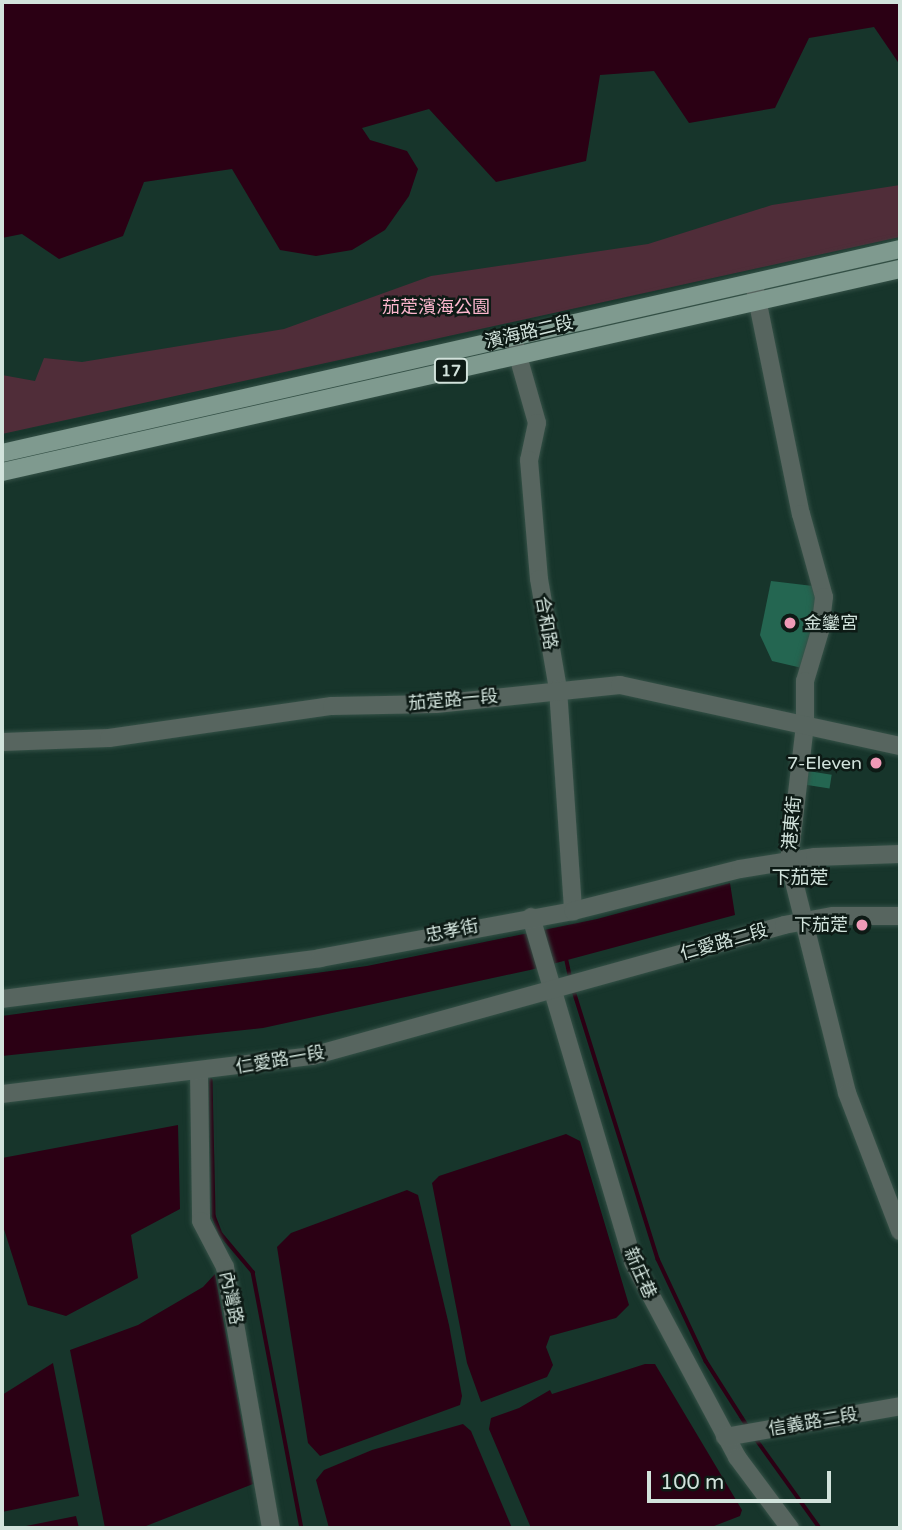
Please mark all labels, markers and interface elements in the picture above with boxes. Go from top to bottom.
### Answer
park label: 茄萣濱海公園 [382,296,490,318]
street label: 濱海路二段 [483,311,575,353]
road number: 17 [434,358,468,384]
street label: 合和路 [531,595,561,651]
place label: 金鑾宮 [804,612,858,634]
marker: 金鑾宮 [782,615,798,631]
street label: 茄萣路一段 [407,685,499,715]
place label: 7-Eleven [787,752,862,774]
marker: 7-Eleven [868,755,884,771]
street label: 港東街 [779,795,805,851]
district label: 下茄萣 [772,868,828,890]
place label: 下茄萣 [794,914,848,936]
street label: 忠孝街 [423,915,481,947]
marker: 下茄萣 [854,917,870,933]
street label: 仁愛路二段 [678,919,770,965]
street label: 仁愛路一段 [234,1042,326,1078]
street label: 新庄巷 [619,1244,661,1302]
street label: 內灣路 [215,1269,247,1327]
street label: 信義路二段 [767,1404,859,1440]
scale bar [650,1456,834,1500]
text: 100 m [660,1470,724,1495]

